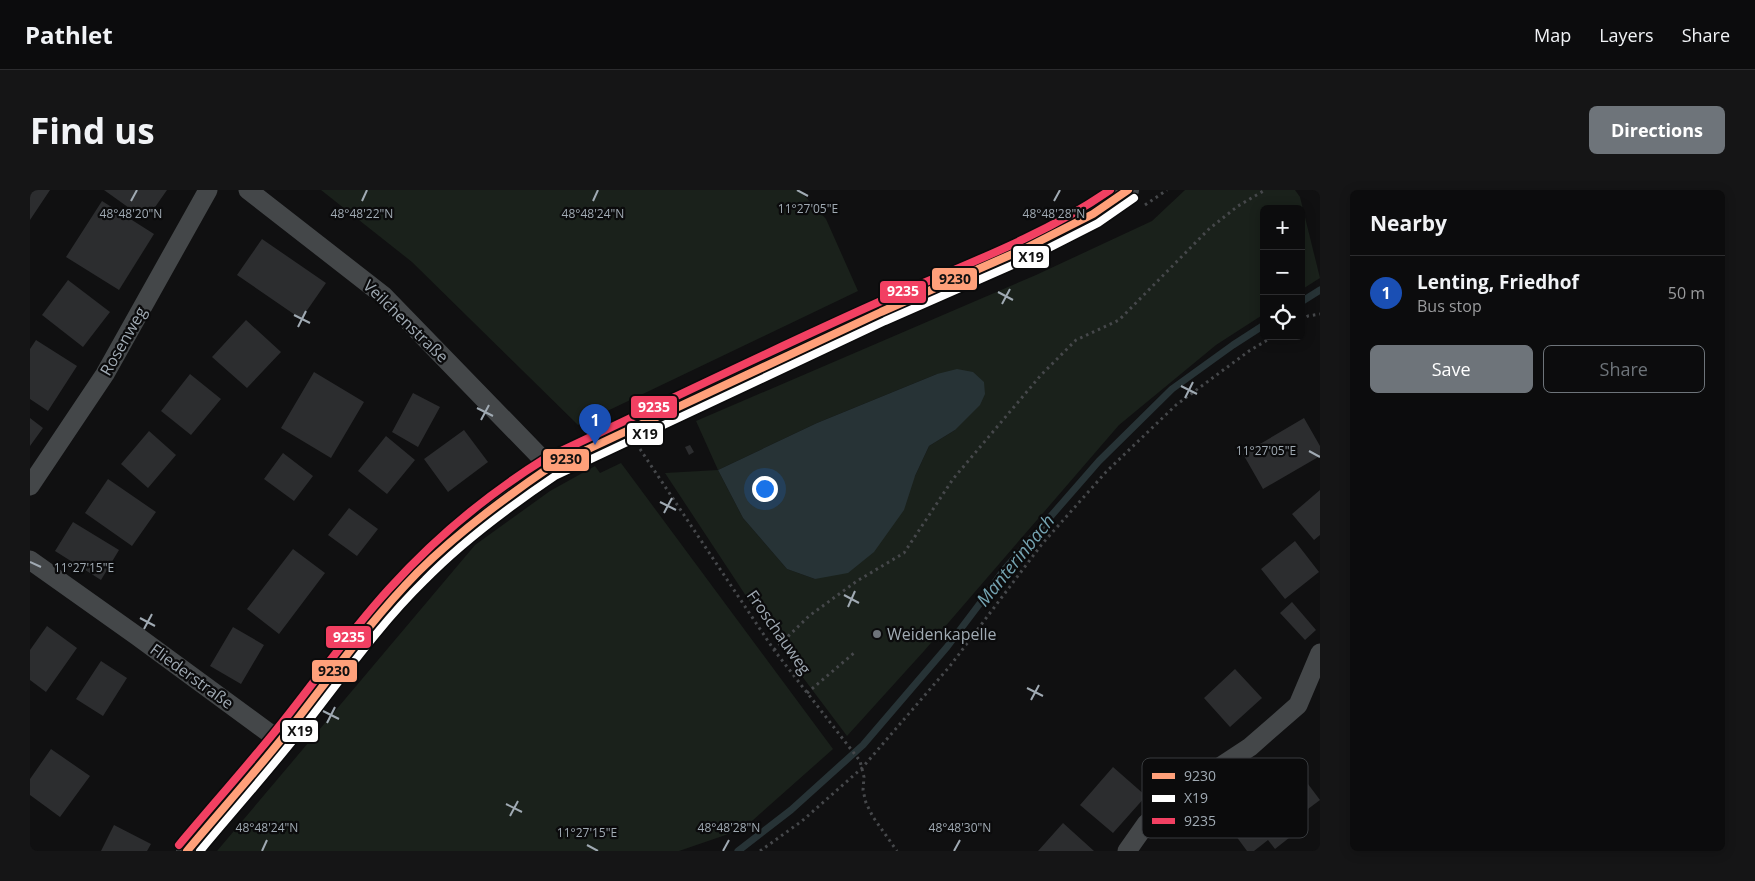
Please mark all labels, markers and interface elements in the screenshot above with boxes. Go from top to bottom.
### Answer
text: Pathlet [25,18,113,51]
text: Map [1534,23,1571,47]
text: Layers [1599,23,1654,47]
text: Share [1682,23,1730,47]
button: Directions [1589,106,1725,154]
text: Find us [30,107,155,154]
text: 11°27'05"E [778,200,838,217]
text: 48°48'20"N [100,205,162,222]
text: 48°48'22"N [331,205,393,222]
text: 48°48'24"N [562,205,624,222]
text: 48°48'28"N [1023,205,1085,222]
map controls [1260,205,1305,340]
button: + [1260,205,1305,250]
text: Nearby [1370,209,1447,237]
line badge: X19 [1012,245,1050,269]
text: X19 [1018,247,1044,266]
button: − [1260,250,1305,295]
line badge: 9230 [931,267,978,291]
text: 9230 [939,269,971,288]
text: Lenting, Friedhof [1417,269,1579,295]
street label: Veilchenstraße [359,275,453,367]
line badge: 9235 [879,280,927,304]
text: 9235 [887,281,919,300]
text: 1 [1381,282,1391,304]
text: 50 m [1668,282,1705,304]
button: locate [1260,295,1305,340]
text: Bus stop [1417,295,1482,317]
street label: Rosenweg [94,302,152,379]
button: Save [1370,345,1533,393]
button: Share [1543,345,1705,393]
line badge: 9235 [630,395,678,419]
text: 9235 [638,397,670,416]
pin: 1 [579,404,611,445]
line badge: X19 [626,422,664,446]
text: X19 [632,424,658,443]
text: 11°27'05"E [1236,442,1296,459]
line badge: 9230 [542,448,590,472]
text: 9230 [550,449,582,468]
your location [752,476,778,502]
water label: Manterinbach [971,509,1059,611]
text: 11°27'15"E [54,559,114,576]
street label: Froschauweg [742,585,816,679]
place label: Weidenkapelle [887,623,997,645]
line badge: 9235 [325,625,372,649]
text: 9235 [333,627,365,646]
marker: Weidenkapelle [871,628,883,640]
street label: Fliederstraße [146,638,238,714]
line badge: 9230 [311,659,358,683]
text: 9230 [318,661,350,680]
line badge: X19 [281,719,319,743]
text: X19 [287,721,313,740]
legend [1142,758,1308,838]
text: 9230 [1184,766,1216,785]
text: X19 [1184,788,1208,807]
text: 9235 [1184,811,1216,830]
text: 48°48'24"N [236,819,298,836]
text: 48°48'28"N [698,819,760,836]
text: 48°48'30"N [929,819,991,836]
text: 11°27'15"E [557,824,617,841]

